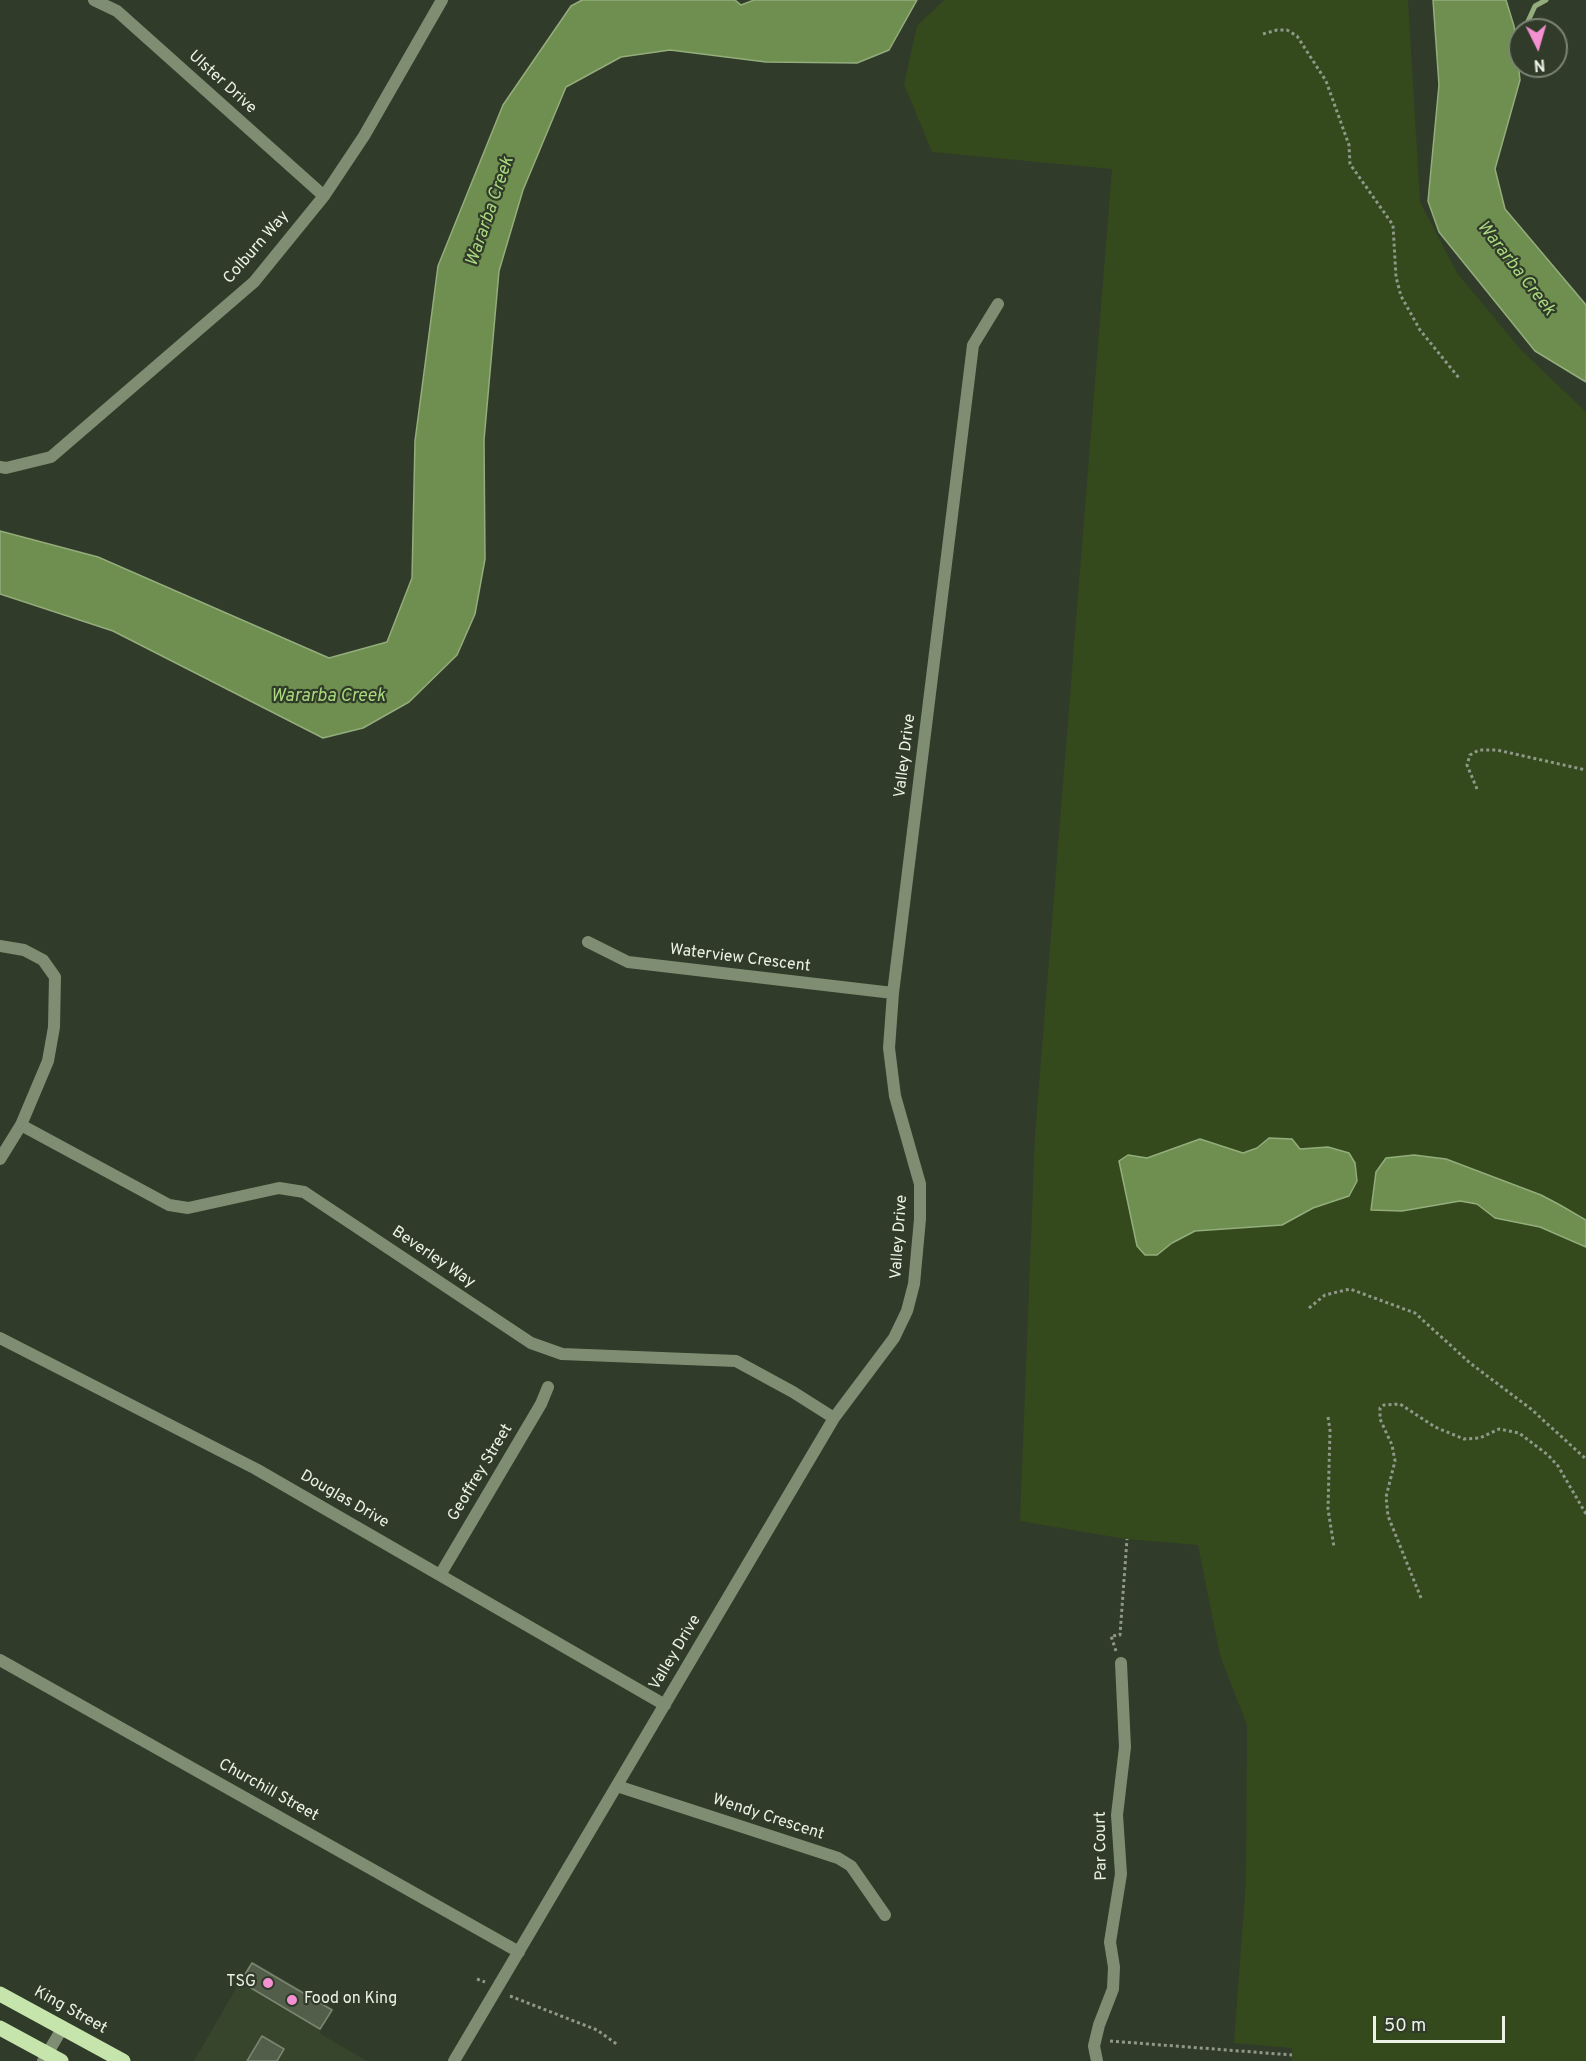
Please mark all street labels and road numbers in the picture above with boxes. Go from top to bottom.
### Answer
street label: Ulster Drive [184,47,260,119]
street label: Colburn Way [220,208,294,288]
street label: Valley Drive [891,713,921,799]
street label: Waterview Crescent [668,941,812,977]
street label: Valley Drive [887,1194,913,1280]
street label: Beverley Way [388,1223,478,1293]
street label: Geoffrey Street [444,1421,518,1525]
street label: Douglas Drive [296,1467,392,1533]
street label: Valley Drive [646,1612,706,1694]
street label: Churchill Street [215,1756,321,1826]
street label: Wendy Crescent [710,1791,826,1845]
street label: Par Court [1092,1811,1112,1881]
street label: King Street [30,1983,110,2039]

